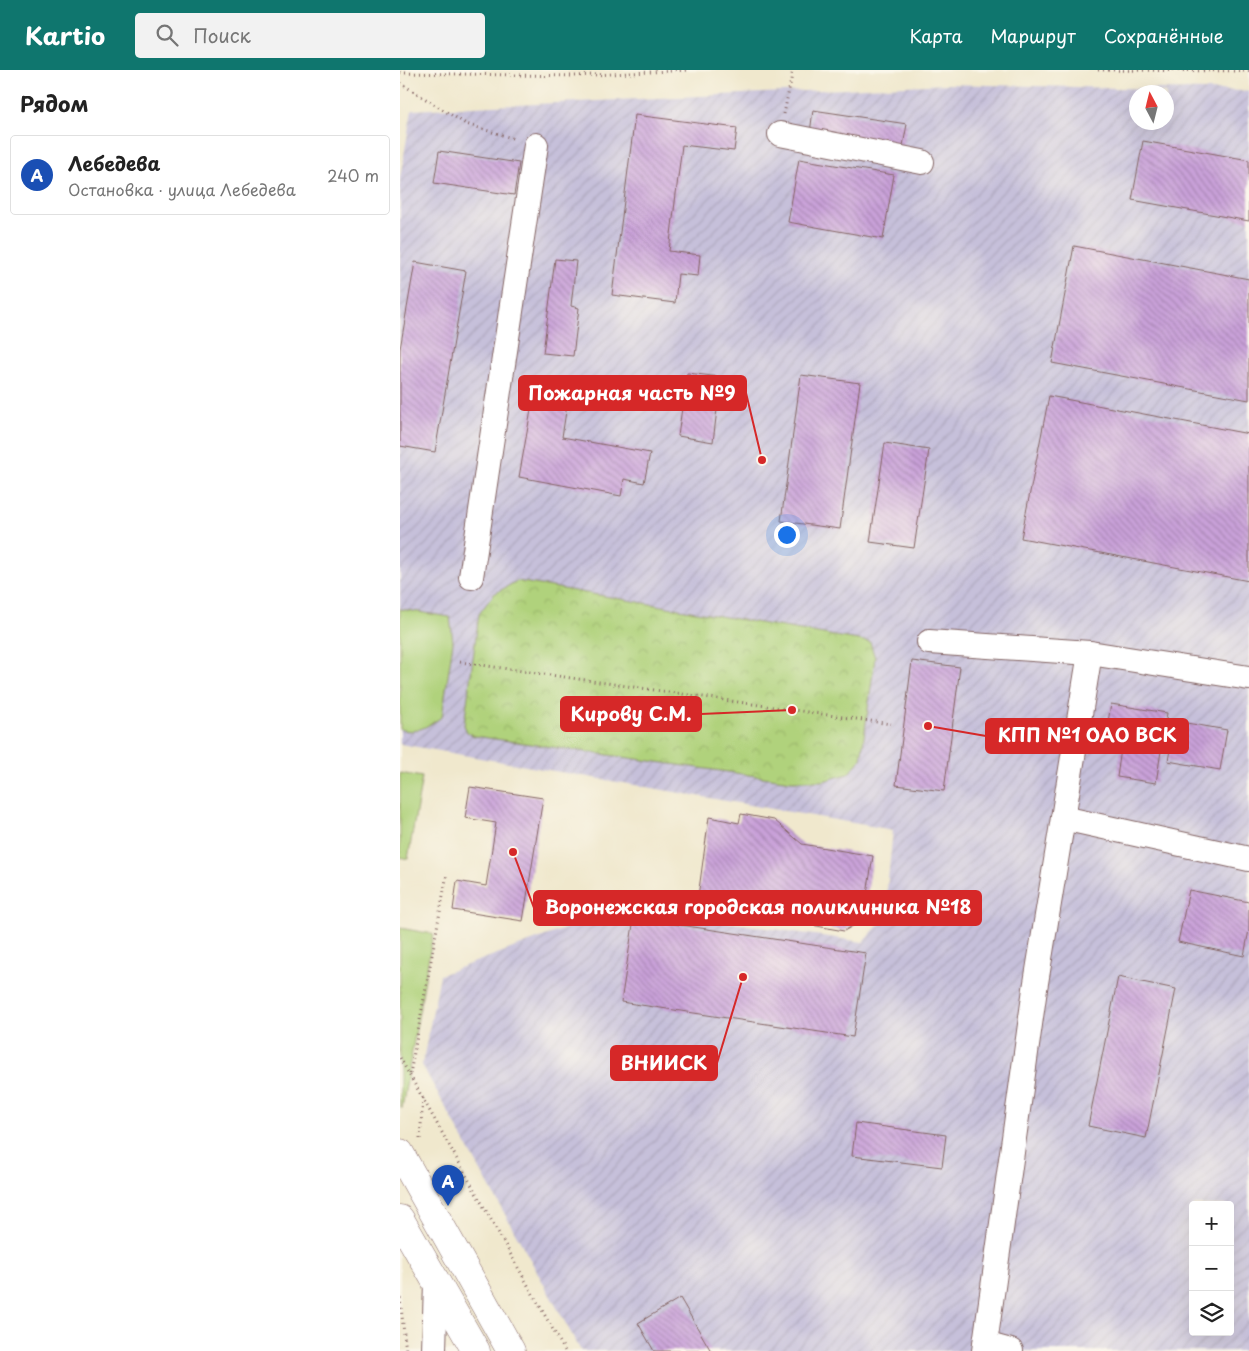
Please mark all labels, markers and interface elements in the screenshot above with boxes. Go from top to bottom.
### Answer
search box [135,13,485,58]
text: Kartio [25,17,105,53]
icon: search [153,21,181,49]
text: Поиск [193,21,251,49]
text: Карта [910,22,962,49]
text: Маршрут [990,22,1076,49]
text: Сохранённые [1104,22,1224,49]
north arrow [1129,85,1174,130]
text: Рядом [20,87,88,119]
text: Лебедева [68,149,160,177]
text: A [31,163,43,187]
text: 240 m [327,163,379,187]
text: Остановка · улица Лебедева [68,177,296,201]
callout: Пожарная часть №9 [519,376,746,410]
text: Пожарная часть №9 [528,378,736,406]
your location [774,522,800,548]
callout: Кирову С.М. [561,697,701,731]
text: Кирову С.М. [571,699,691,727]
callout: КПП №1 ОАО ВСК [986,719,1188,753]
text: КПП №1 ОАО ВСК [997,720,1177,748]
callout: Воронежская городская поликлиника №18 [534,891,981,925]
text: Воронежская городская поликлиника №18 [545,892,971,920]
callout: ВНИИСК [611,1046,717,1080]
text: ВНИИСК [621,1048,707,1076]
pin: A [432,1165,464,1206]
map controls [1189,1201,1234,1336]
button: + [1189,1201,1234,1246]
button: − [1189,1246,1234,1291]
button: layers [1189,1291,1234,1336]

